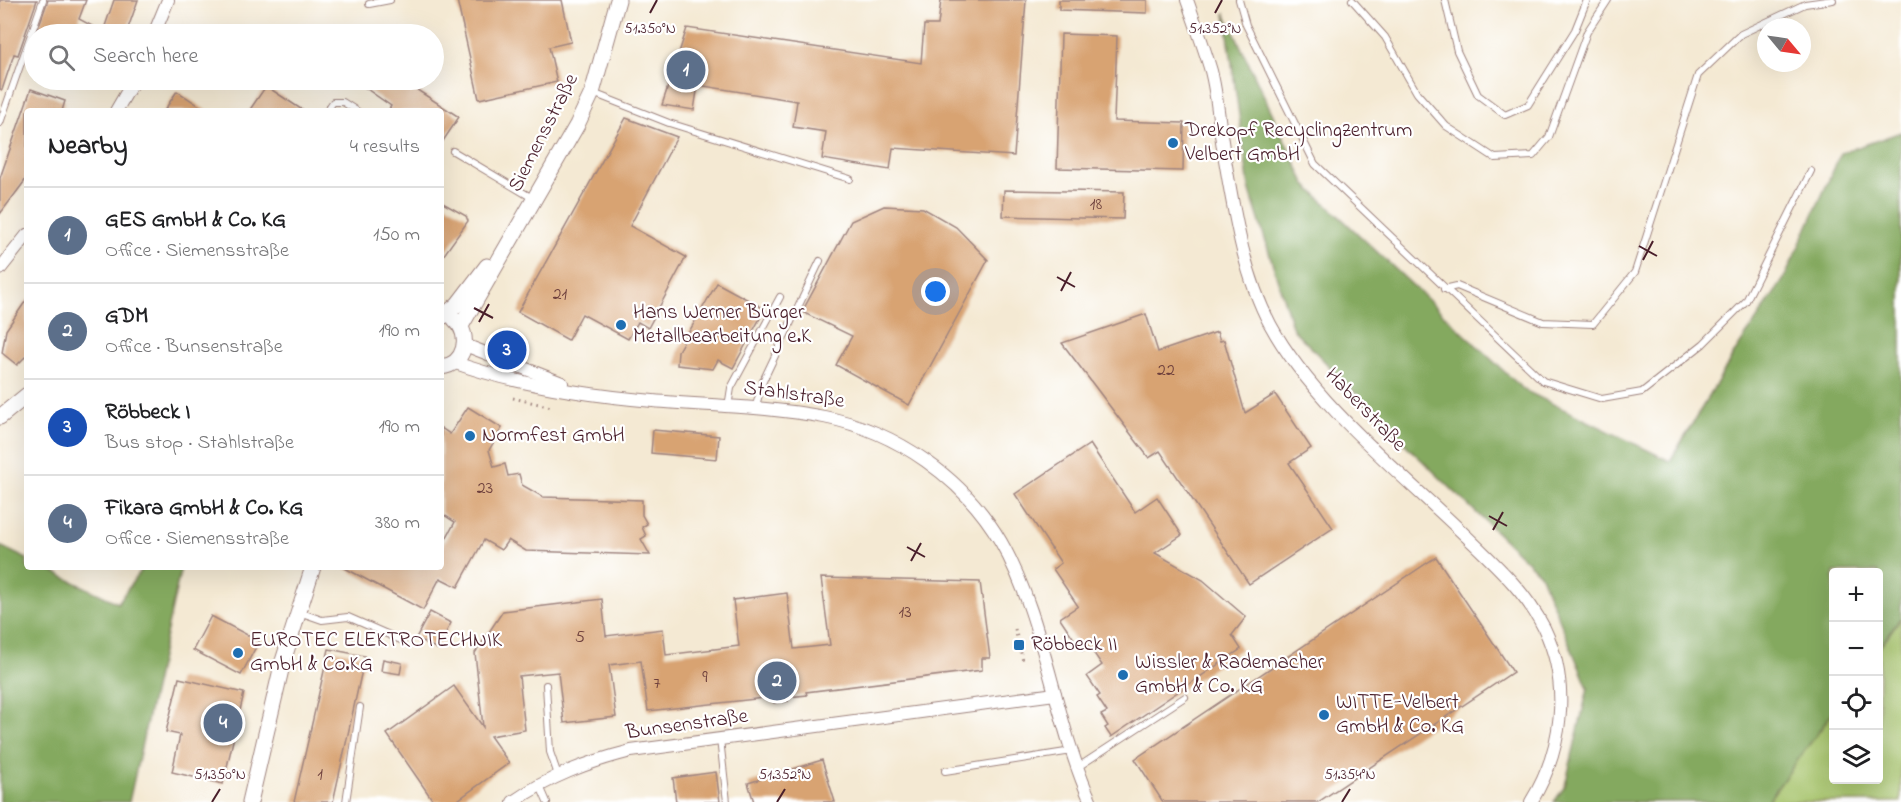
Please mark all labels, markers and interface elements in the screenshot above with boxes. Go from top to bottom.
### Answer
text: 51.350°N [624,18,676,40]
text: 51.352°N [1189,18,1241,40]
north arrow [1757,18,1811,72]
search box [24,24,444,90]
icon: search [45,41,78,74]
text: Search here [93,41,198,73]
pin: 1 [666,48,706,92]
street label: Siemensstraße [501,68,587,197]
place label: Drekopf Recyclingzentrum Velbert GmbH [1184,116,1412,170]
text: Nearby [48,128,127,166]
text: 4 results [350,133,420,162]
marker: Drekopf Recyclingzentrum Velbert GmbH [1166,136,1180,150]
house number: 18 [1090,192,1102,218]
text: GES GmbH & Co. KG [105,205,286,237]
text: 1 [64,221,71,250]
text: 150 m [373,221,420,250]
text: Office · Siemensstraße [105,237,289,266]
your location [921,277,950,306]
house number: 21 [553,282,568,308]
place label: Hans Werner Bürger Metallbearbeitung e.K [633,298,812,354]
text: GDM [105,301,148,333]
text: 2 [63,317,72,346]
text: 190 m [378,317,420,346]
marker: Hans Werner Bürger Metallbearbeitung e.K [614,318,628,332]
pin: 3 [488,328,526,372]
text: Office · Bunsenstraße [105,333,283,362]
house number: 22 [1157,358,1175,384]
street label: Haberstraße [1317,361,1413,459]
street label: Stahlstraße [742,373,847,417]
text: Röbbeck I [105,397,190,429]
text: 3 [63,413,72,442]
text: 190 m [378,413,420,442]
place label: Normfest GmbH [482,421,625,451]
text: Bus stop · Stahlstraße [105,429,294,458]
marker: Normfest GmbH [463,429,477,443]
house number: 23 [477,476,493,502]
text: Fikara GmbH & Co. KG [105,493,303,525]
text: 4 [63,509,72,538]
text: 380 m [375,509,420,538]
text: Office · Siemensstraße [105,525,289,554]
map controls [1829,568,1883,784]
button: + [1829,568,1883,622]
house number: 13 [898,600,912,626]
button: − [1829,622,1883,676]
house number: 5 [575,625,585,651]
place label: EUROTEC ELEKTROTECHNIK GmbH & Co.KG [250,626,503,680]
place label: Röbbeck II [1031,630,1118,660]
marker: Röbbeck II [1012,638,1026,652]
marker: EUROTEC ELEKTROTECHNIK GmbH & Co.KG [231,646,245,660]
place label: Wissler & Rademacher GmbH & Co. KG [1135,648,1325,702]
pin: 2 [758,658,796,704]
house number: 9 [702,665,708,691]
marker: Wissler & Rademacher GmbH & Co. KG [1116,668,1130,682]
house number: 7 [653,671,661,697]
button: locate [1829,676,1883,730]
place label: WITTE-Velbert GmbH & Co. KG [1336,688,1464,742]
pin: 4 [204,700,242,746]
street label: Bunsenstraße [623,702,751,749]
marker: WITTE-Velbert GmbH & Co. KG [1317,708,1331,722]
button: layers [1829,730,1883,784]
house number: 1 [317,762,323,788]
text: 51.350°N [194,764,246,786]
text: 51.352°N [759,764,811,786]
text: 51.354°N [1324,764,1376,786]

